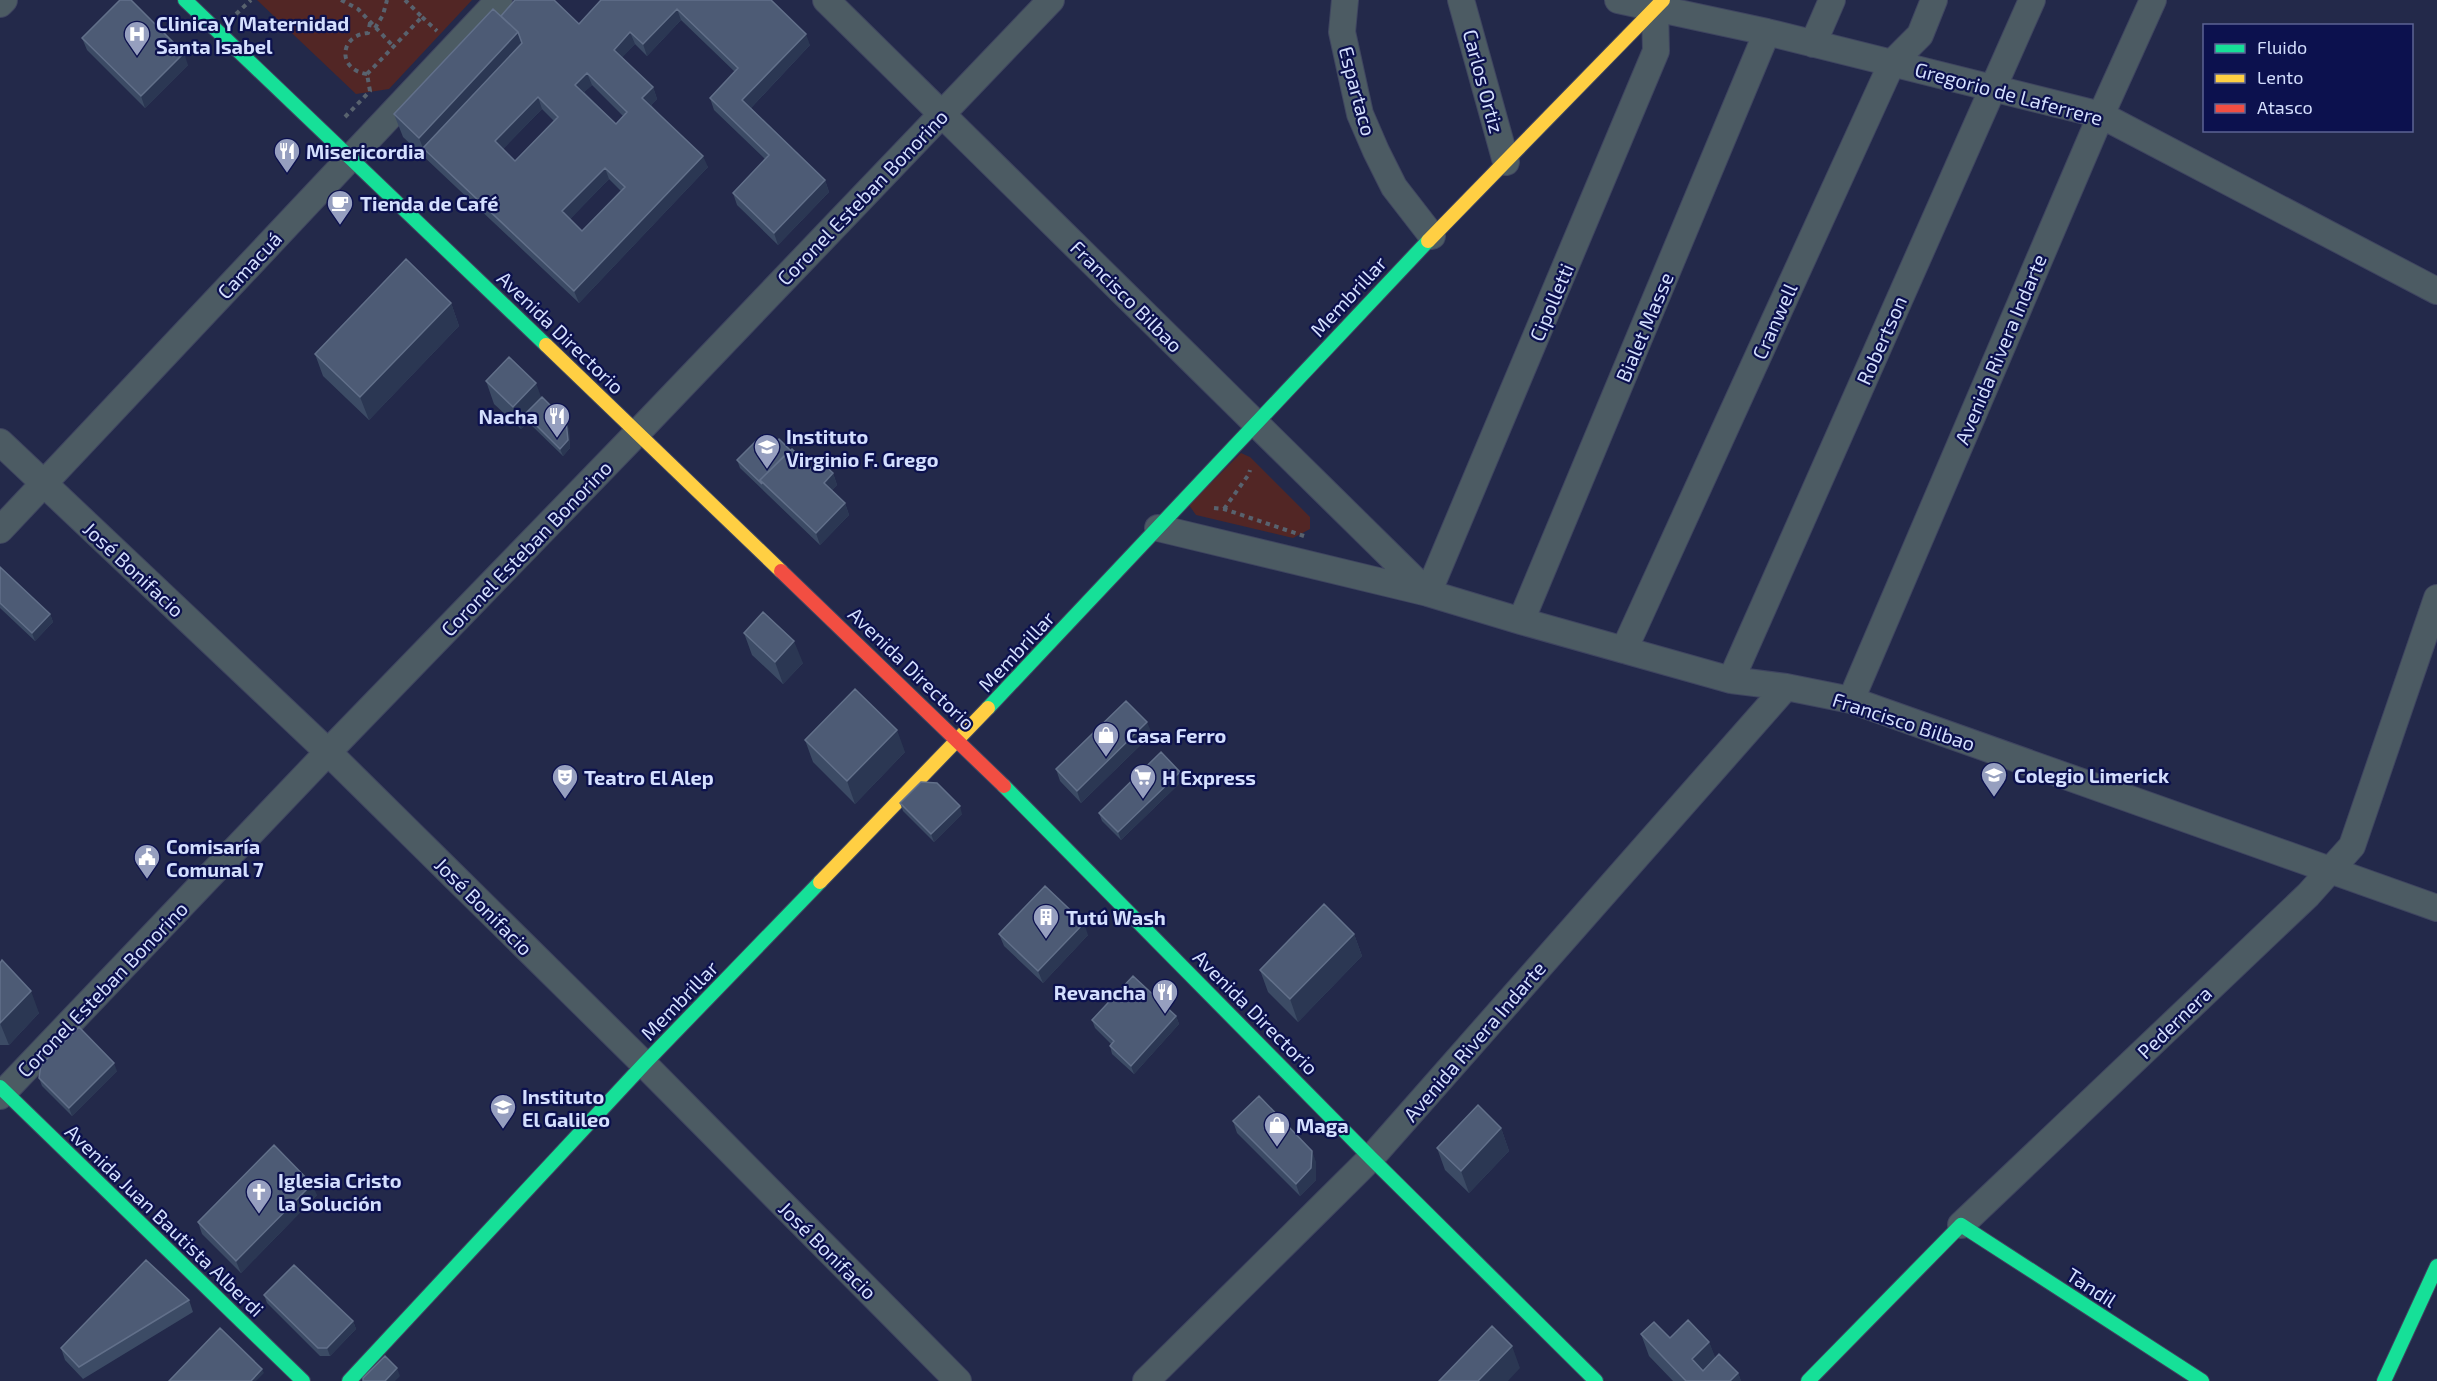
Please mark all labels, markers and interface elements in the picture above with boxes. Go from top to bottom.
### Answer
place label: Clinica Y Maternidad Santa Isabel [156,11,349,58]
hospital icon: Clinica Y Maternidad Santa Isabel [122,19,152,57]
legend [2203,24,2413,132]
street label: Carlos Ortiz [1459,26,1509,136]
text: Fluido [2257,36,2307,58]
street label: Espartaco [1335,44,1381,138]
street label: Gregorio de Laferrere [1912,56,2106,130]
text: Lento [2257,66,2303,88]
text: Atasco [2257,96,2313,118]
street label: Coronel Esteban Bonorino [772,104,952,290]
restaurant icon: Misericordia [272,136,302,174]
place label: Misericordia [306,139,425,163]
cafe icon: Tienda de Café [325,188,355,226]
place label: Tienda de Café [360,191,498,215]
street label: Camacuá [212,226,286,304]
street label: Francisco Bilbao [1066,235,1188,357]
street label: Avenida Rivera Indarte [1949,250,2051,448]
street label: Membrillar [1305,251,1391,341]
street label: Cipolletti [1524,260,1578,344]
street label: Avenida Directorio [493,266,629,398]
street label: Bialet Masse [1610,269,1678,385]
street label: Cranwell [1747,279,1801,363]
street label: Robertson [1851,292,1911,388]
restaurant icon: Nacha [542,401,572,439]
place label: Nacha [479,404,538,428]
place label: Instituto Virginio F. Grego [786,424,938,471]
school or university icon: Instituto Virginio F. Grego [752,432,782,470]
street label: Coronel Esteban Bonorino [436,455,616,641]
street label: José Bonifacio [79,516,189,622]
street label: Avenida Directorio [844,602,980,734]
street label: Membrillar [973,606,1059,696]
street label: Francisco Bilbao [1830,687,1978,755]
shop icon: Casa Ferro [1091,720,1121,758]
place label: Casa Ferro [1126,723,1226,747]
school or university icon: Colegio Limerick [1979,760,2009,798]
theatre icon: Teatro El Alep [550,762,580,800]
supermarket icon: H Express [1128,762,1158,800]
place label: Colegio Limerick [2014,763,2170,787]
place label: Teatro El Alep [584,765,714,789]
place label: H Express [1162,765,1256,789]
place label: Comisaría Comunal 7 [166,834,264,881]
public building icon: Comisaría Comunal 7 [132,842,162,880]
street label: José Bonifacio [430,852,538,960]
street label: Coronel Esteban Bonorino [12,896,192,1082]
building icon: Tutú Wash [1031,902,1061,940]
place label: Tutú Wash [1066,905,1166,929]
street label: Avenida Directorio [1189,945,1323,1079]
street label: Membrillar [635,955,723,1045]
street label: Avenida Rivera Indarte [1398,956,1550,1126]
restaurant icon: Revancha [1150,977,1180,1015]
place label: Revancha [1054,980,1146,1004]
street label: Pedernera [2132,981,2216,1063]
place label: Instituto El Galileo [522,1084,610,1131]
school or university icon: Instituto El Galileo [488,1092,518,1130]
shop icon: Maga [1262,1110,1292,1148]
place label: Maga [1296,1113,1349,1137]
street label: Avenida Juan Bautista Alberdi [61,1119,269,1321]
place label: Iglesia Cristo la Solución [278,1168,402,1215]
church icon: Iglesia Cristo la Solución [244,1177,274,1215]
street label: José Bonifacio [774,1196,882,1304]
street label: Tandil [2063,1262,2122,1312]

